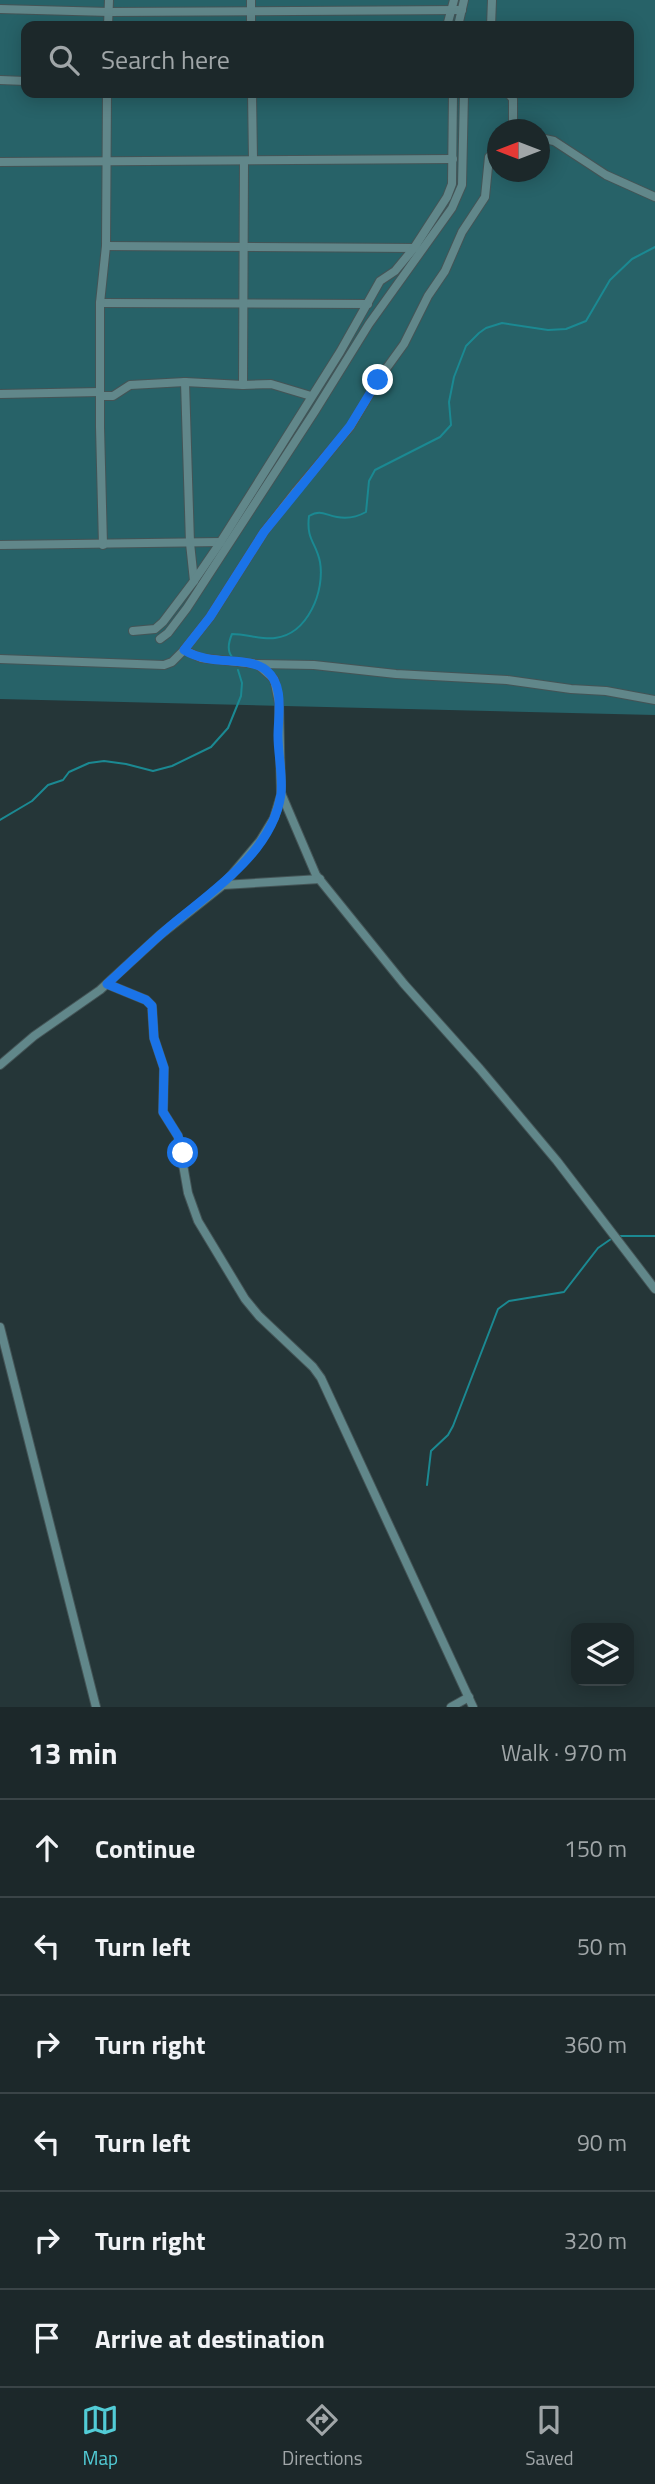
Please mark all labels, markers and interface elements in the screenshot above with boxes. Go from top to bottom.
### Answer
search box [21,21,634,98]
text: Search here [101,40,230,79]
icon: search [45,41,83,79]
north arrow [487,119,550,182]
route end [362,364,393,395]
route start [167,1137,198,1168]
map controls [571,1623,634,1686]
button: layers [571,1623,634,1686]
text: 13 min [28,1730,118,1776]
text: Walk · 970 m [501,1735,627,1770]
icon: ahead [28,1829,66,1867]
text: Continue [95,1829,195,1868]
text: 150 m [564,1831,627,1866]
icon: left [28,1927,66,1965]
text: Turn left [95,1927,190,1966]
text: 50 m [577,1929,627,1964]
icon: right [28,2025,66,2063]
text: Turn right [95,2025,206,2064]
text: 360 m [564,2027,627,2062]
icon: left [28,2123,66,2161]
text: Turn left [95,2123,190,2162]
text: 90 m [577,2125,627,2160]
icon: right [28,2221,66,2259]
text: Turn right [95,2221,206,2260]
text: 320 m [564,2223,627,2258]
icon: arrive [28,2319,66,2357]
text: Arrive at destination [95,2319,325,2358]
tab: Map [81,2401,119,2472]
tab: Directions [282,2401,363,2472]
tab: Saved [525,2401,574,2472]

